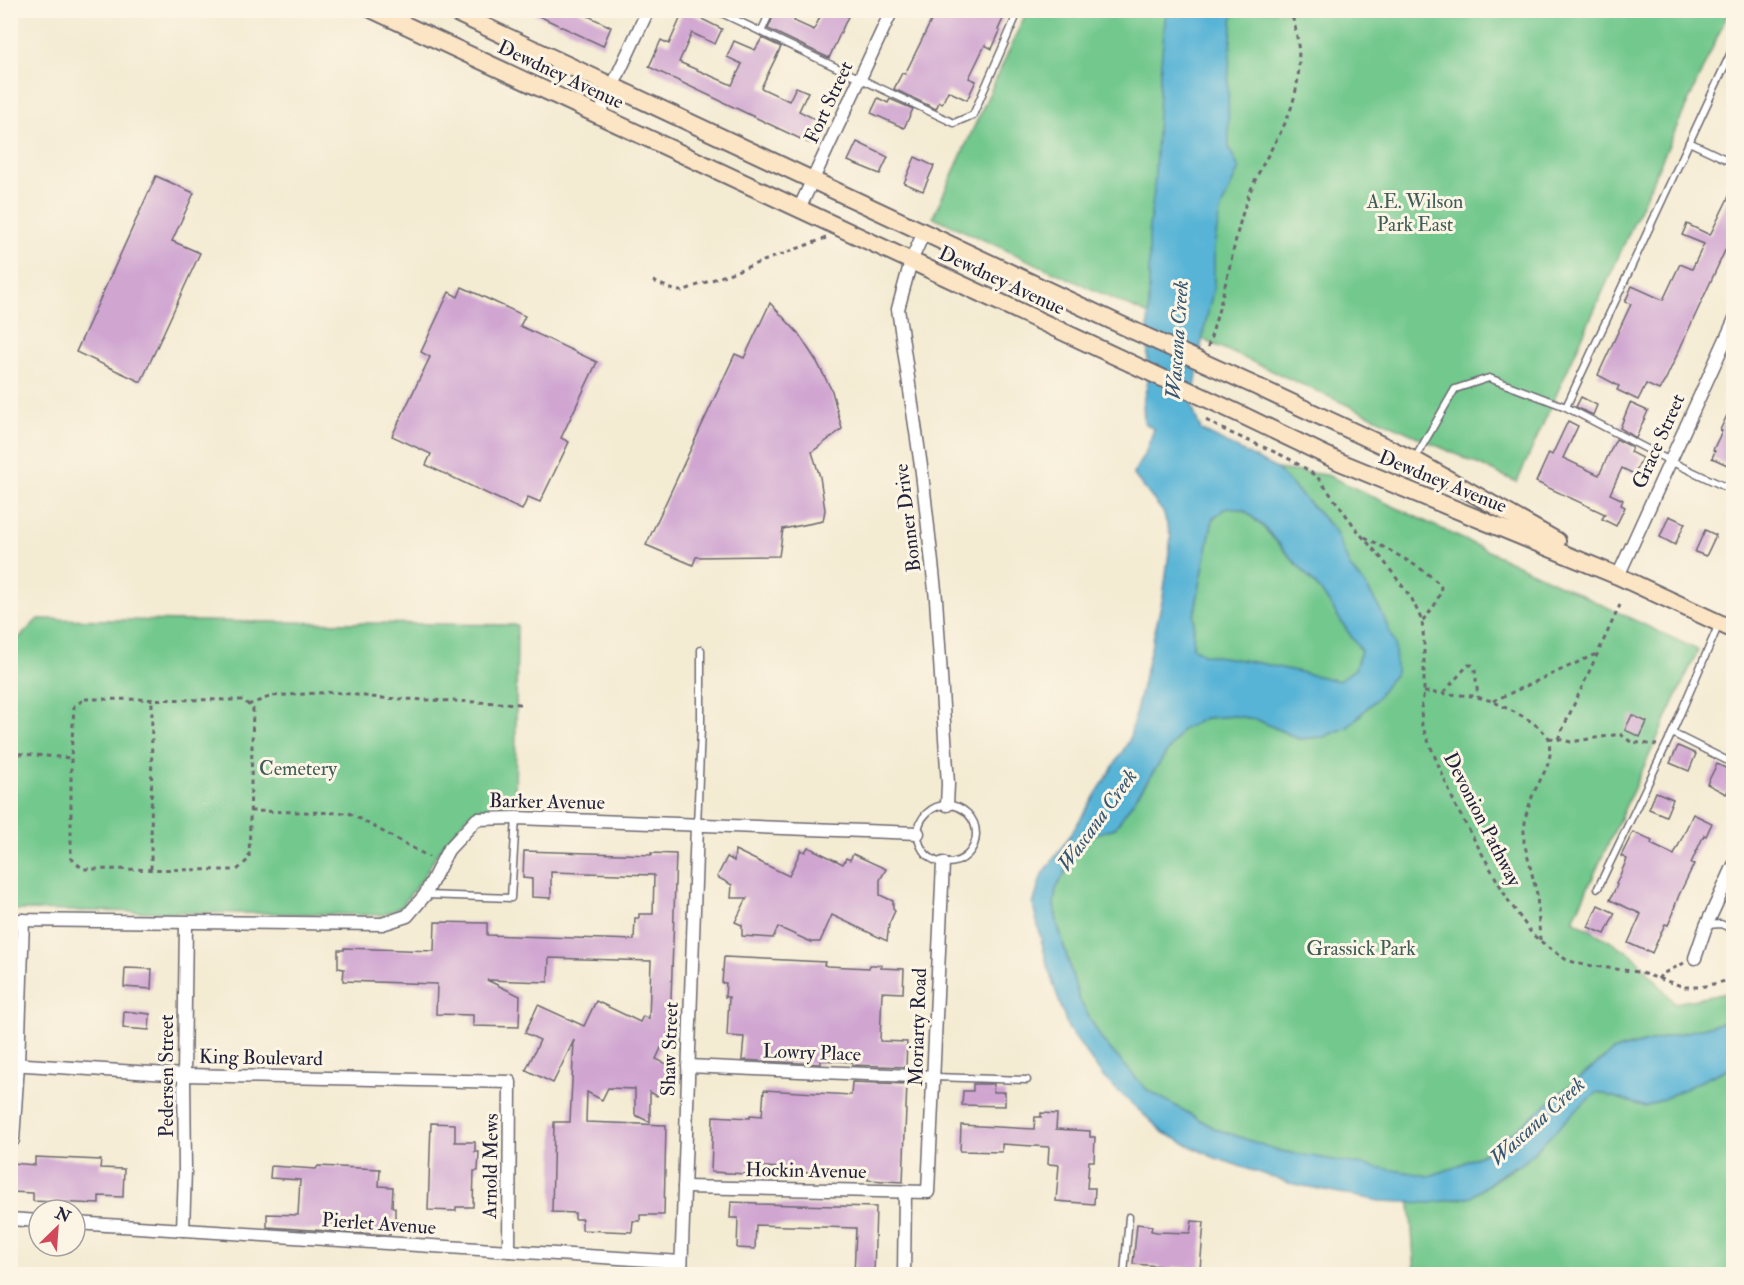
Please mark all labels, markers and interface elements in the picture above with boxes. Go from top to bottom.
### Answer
street label: Dewdney Avenue [494,34,628,115]
street label: Fort Street [799,57,859,147]
park label: A.E. Wilson Park East [1366,189,1463,237]
street label: Dewdney Avenue [935,240,1069,321]
water label: Wascana Creek [1160,279,1195,401]
street label: Grace Street [1626,389,1691,493]
street label: Dewdney Avenue [1375,444,1511,519]
street label: Bonner Drive [888,462,927,574]
street label: Devonion Pathway [1438,748,1528,892]
park label: Cemetery [259,756,338,781]
water label: Wascana Creek [1051,764,1143,877]
street label: Barker Avenue [489,788,605,815]
park label: Grassick Park [1306,936,1416,961]
street label: Moriarty Road [903,967,932,1087]
street label: Shaw Street [655,1001,684,1097]
street label: Pedersen Street [154,1014,179,1138]
street label: Lowry Place [762,1038,862,1067]
street label: King Boulevard [199,1044,323,1071]
water label: Wascana Creek [1484,1071,1591,1171]
street label: Arnold Mews [477,1113,504,1220]
street label: Hockin Avenue [745,1157,867,1184]
north arrow [27,1198,87,1258]
text: N [51,1203,74,1228]
street label: Pierlet Avenue [321,1207,437,1240]

